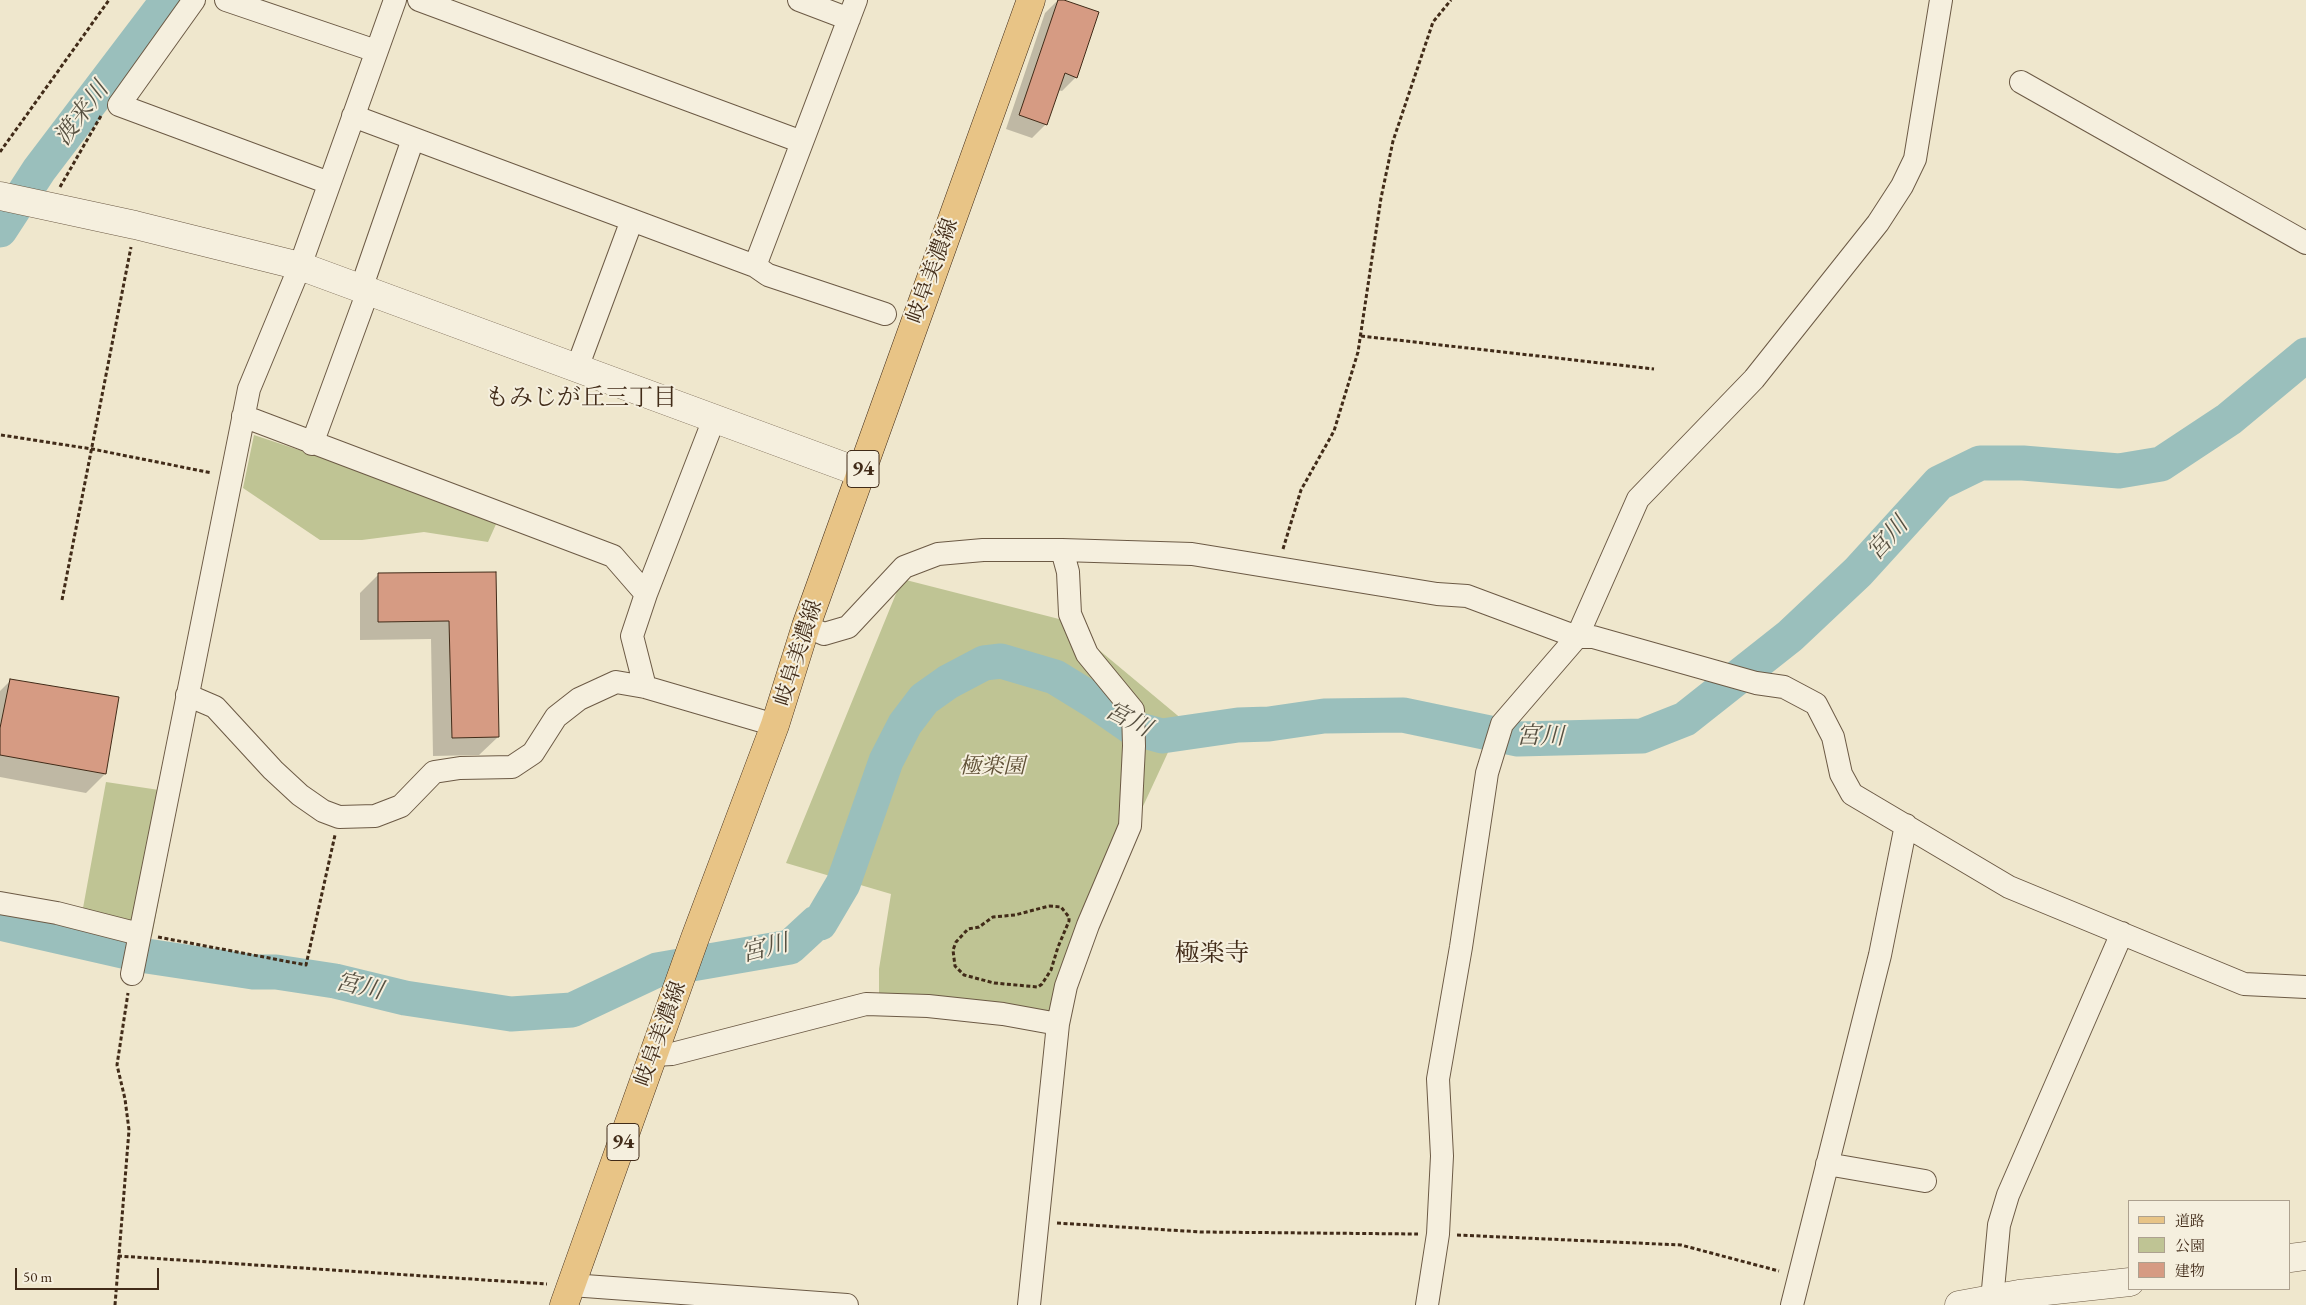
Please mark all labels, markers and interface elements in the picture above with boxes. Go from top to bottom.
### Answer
water label: 渡来川 [49,77,115,151]
street label: 岐阜美濃線 [902,215,964,327]
district label: もみじが丘三丁目 [485,384,677,412]
road number: 94 [847,450,879,488]
water label: 宮川 [1861,512,1915,566]
street label: 岐阜美濃線 [769,597,829,709]
water label: 宮川 [1100,696,1156,744]
water label: 宮川 [1516,722,1564,752]
park label: 極楽園 [959,754,1025,780]
water label: 宮川 [738,929,792,969]
district label: 極楽寺 [1175,939,1249,969]
water label: 宮川 [332,968,386,1006]
street label: 岐阜美濃線 [630,978,692,1090]
road number: 94 [607,1124,639,1160]
legend [2128,1200,2291,1290]
text: 道路 [2175,1211,2205,1230]
text: 公園 [2175,1236,2205,1255]
scale bar [18,1258,161,1290]
text: 建物 [2175,1261,2205,1280]
text: 50 m [23,1267,52,1286]

